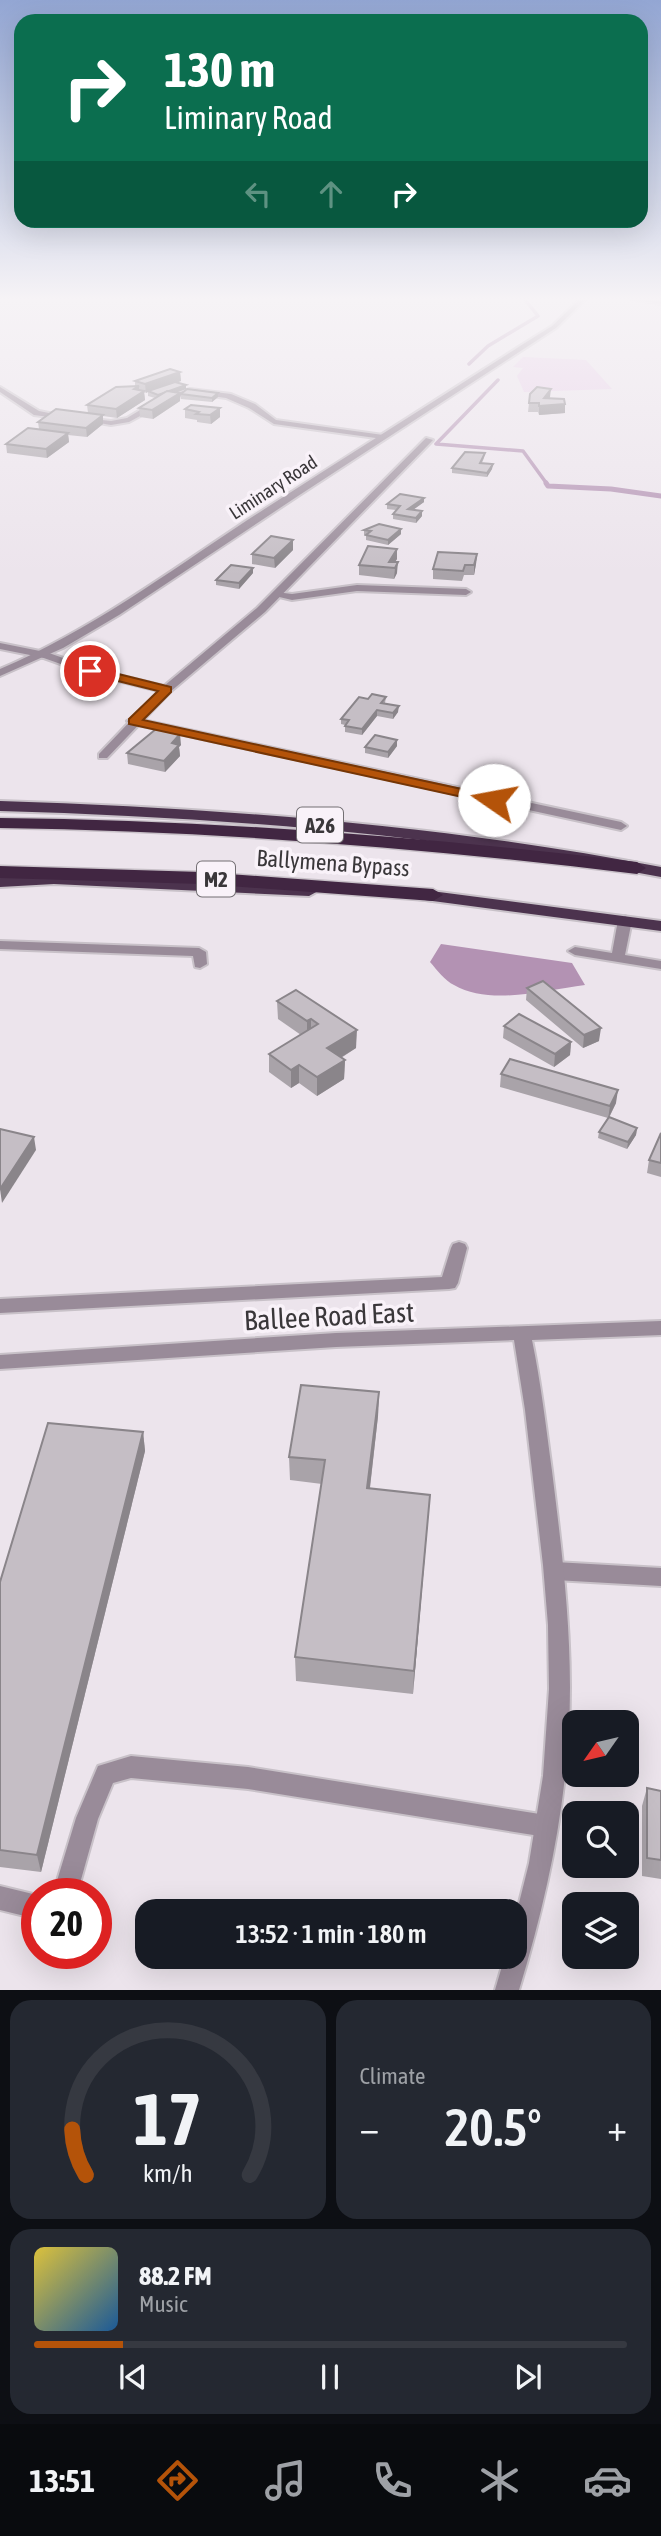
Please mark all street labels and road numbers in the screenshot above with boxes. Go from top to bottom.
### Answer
street label: Liminary Road [225,451,321,523]
road number: A26 [297,808,343,842]
street label: Ballymena Bypass [256,845,410,881]
road number: M2 [197,862,235,896]
street label: Ballee Road East [243,1296,415,1336]

